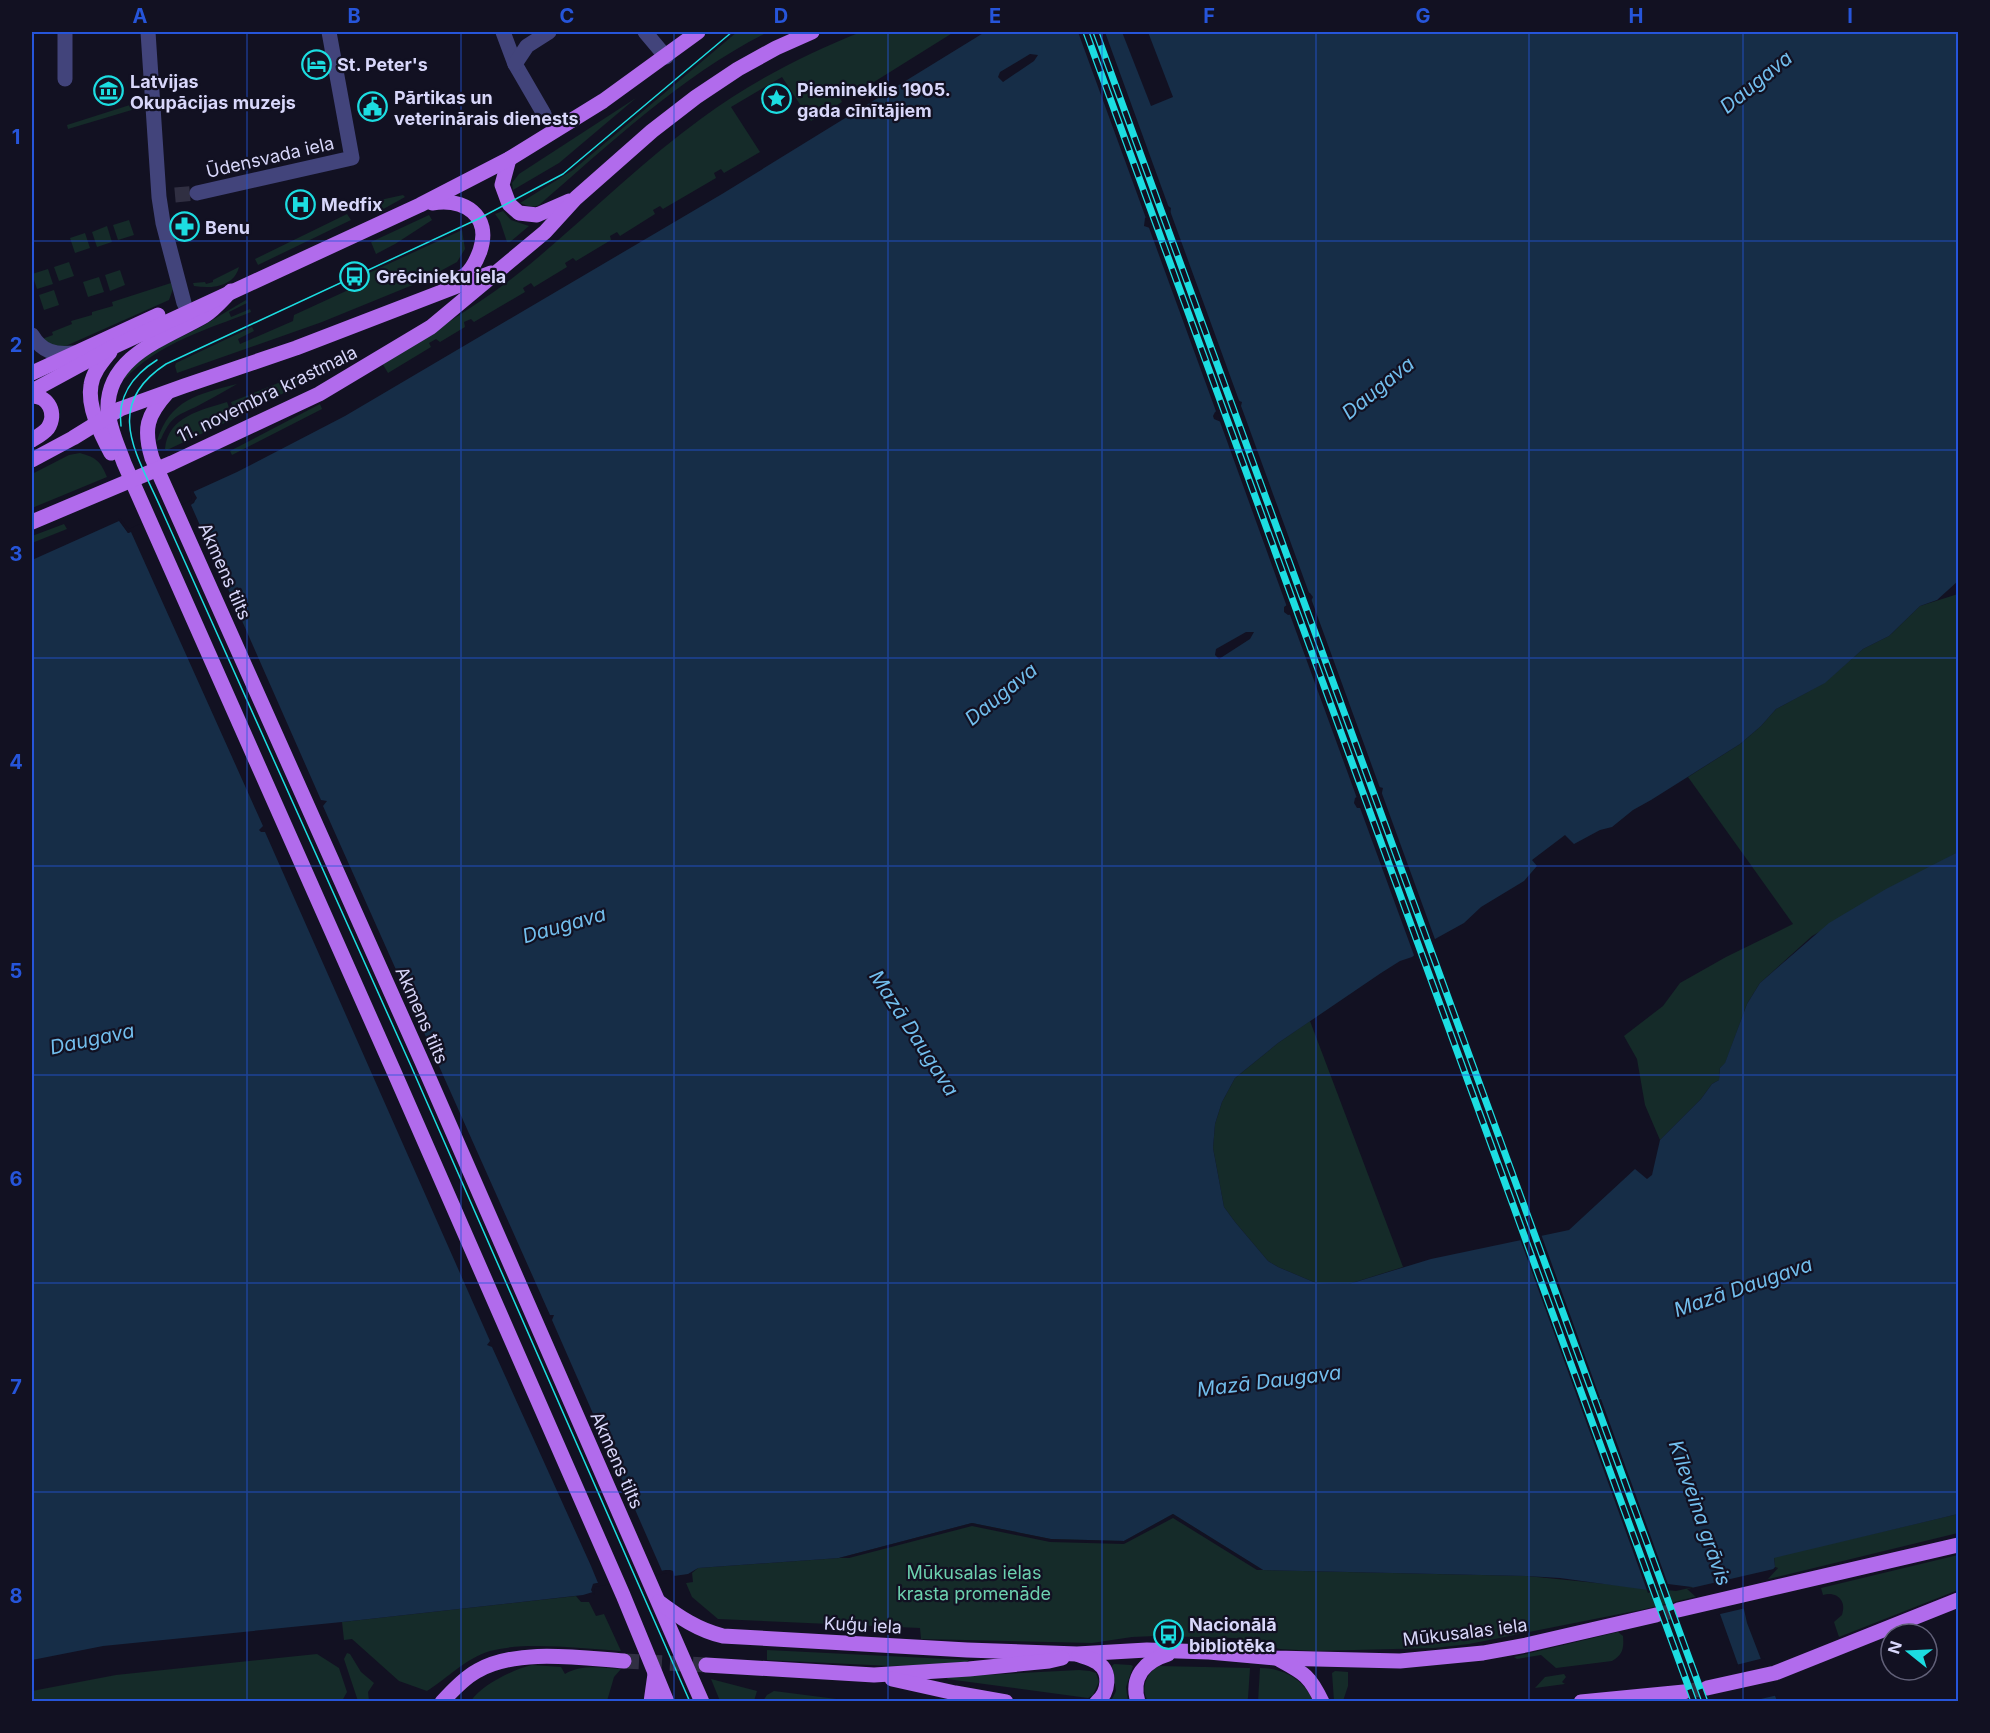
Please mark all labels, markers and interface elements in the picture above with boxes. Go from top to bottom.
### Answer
text: A [133,4,148,28]
text: B [347,4,361,28]
text: C [560,4,574,28]
text: D [774,4,788,28]
text: E [989,4,1001,28]
text: F [1203,4,1215,28]
text: G [1415,4,1431,28]
text: H [1629,4,1643,28]
text: I [1847,4,1853,28]
water label: Daugava [1715,46,1797,118]
hotel icon: St. Peter's [300,48,332,80]
place label: St. Peter's [337,54,428,75]
place label: Latvijas Okupācijas muzejs [130,71,296,113]
museum icon: Latvijas Okupācijas muzejs [93,75,125,107]
place label: Piemineklis 1905. gada cīnītājiem [797,79,951,121]
place icon: Piemineklis 1905. gada cīnītājiem [760,83,792,115]
place label: Pārtikas un veterinārais dienests [394,87,579,129]
public building icon: Pārtikas un veterinārais dienests [357,91,389,123]
text: 1 [12,125,20,149]
street label: Ūdensvada iela [204,131,336,182]
hospital icon: Medfix [284,188,316,220]
place label: Medfix [321,194,383,215]
pharmacy icon: Benu [168,211,200,243]
place label: Benu [205,217,250,238]
bus stop icon: Grēcinieku iela [339,260,371,292]
place label: Grēcinieku iela [376,266,506,287]
text: 2 [10,333,22,357]
street label: 11. novembra krastmala [174,341,360,447]
water label: Daugava [1337,352,1419,424]
street label: Akmens tilts [194,519,256,623]
text: 3 [10,542,22,566]
water label: Daugava [960,658,1042,730]
text: 4 [9,750,23,774]
water label: Daugava [519,902,609,948]
text: 5 [10,959,22,983]
street label: Akmens tilts [391,963,453,1067]
water label: Mazā Daugava [864,966,964,1100]
water label: Daugava [47,1018,137,1060]
text: 6 [10,1167,23,1191]
water label: Mazā Daugava [1670,1252,1816,1322]
water label: Mazā Daugava [1195,1360,1343,1402]
text: 7 [10,1375,22,1399]
street label: Akmens tilts [586,1408,648,1512]
water label: Kīleveina grāvis [1664,1437,1736,1589]
park label: Mūkusalas ielas krasta promenāde [897,1562,1051,1604]
text: 8 [9,1584,23,1608]
street label: Kuģu iela [823,1612,903,1638]
place label: Nacionālā bibliotēka [1189,1614,1277,1656]
street label: Mūkusalas iela [1401,1614,1529,1650]
bus stop icon: Nacionālā bibliotēka [1152,1618,1184,1650]
north arrow [1879,1622,1939,1682]
text: N [1883,1638,1906,1656]

